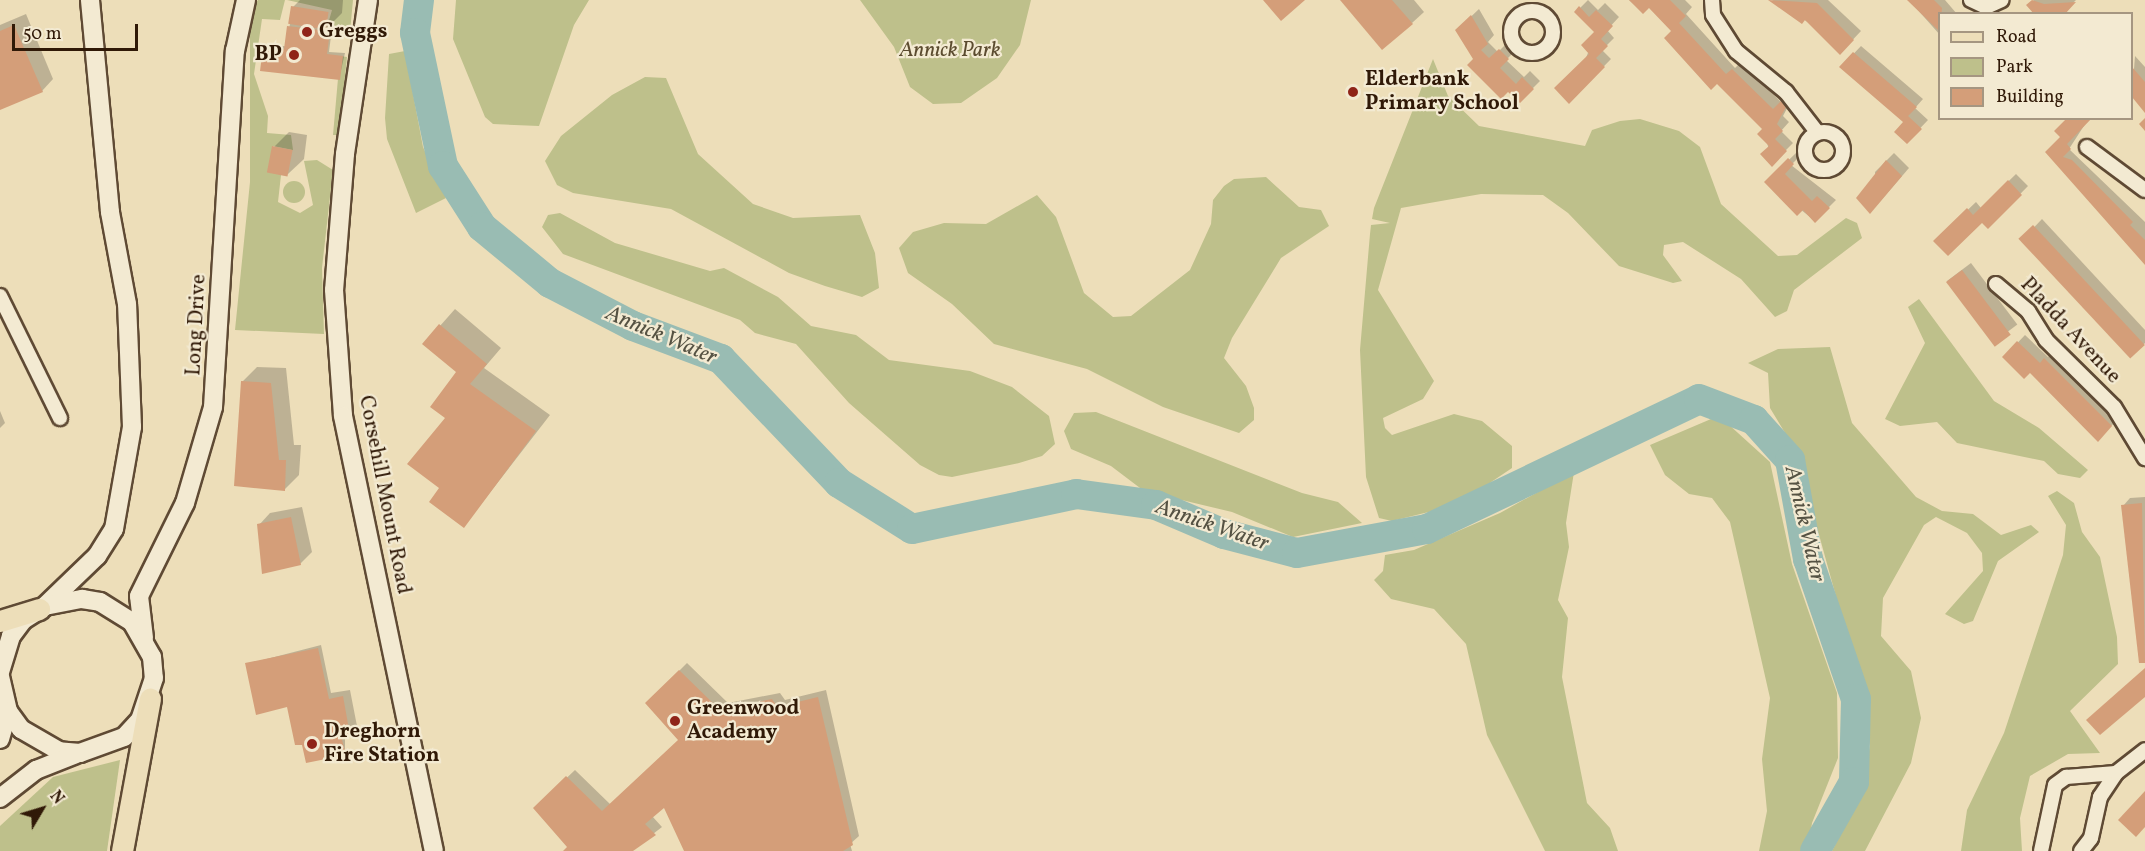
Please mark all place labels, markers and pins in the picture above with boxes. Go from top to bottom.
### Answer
place label: Greggs [319,19,387,45]
marker: Greggs [300,25,314,39]
place label: BP [255,42,282,68]
marker: BP [287,48,301,62]
place label: Elderbank Primary School [1365,67,1519,117]
marker: Elderbank Primary School [1346,85,1360,99]
place label: Greenwood Academy [687,696,799,746]
marker: Greenwood Academy [668,714,682,728]
place label: Dreghorn Fire Station [324,719,440,769]
marker: Dreghorn Fire Station [305,737,319,751]

